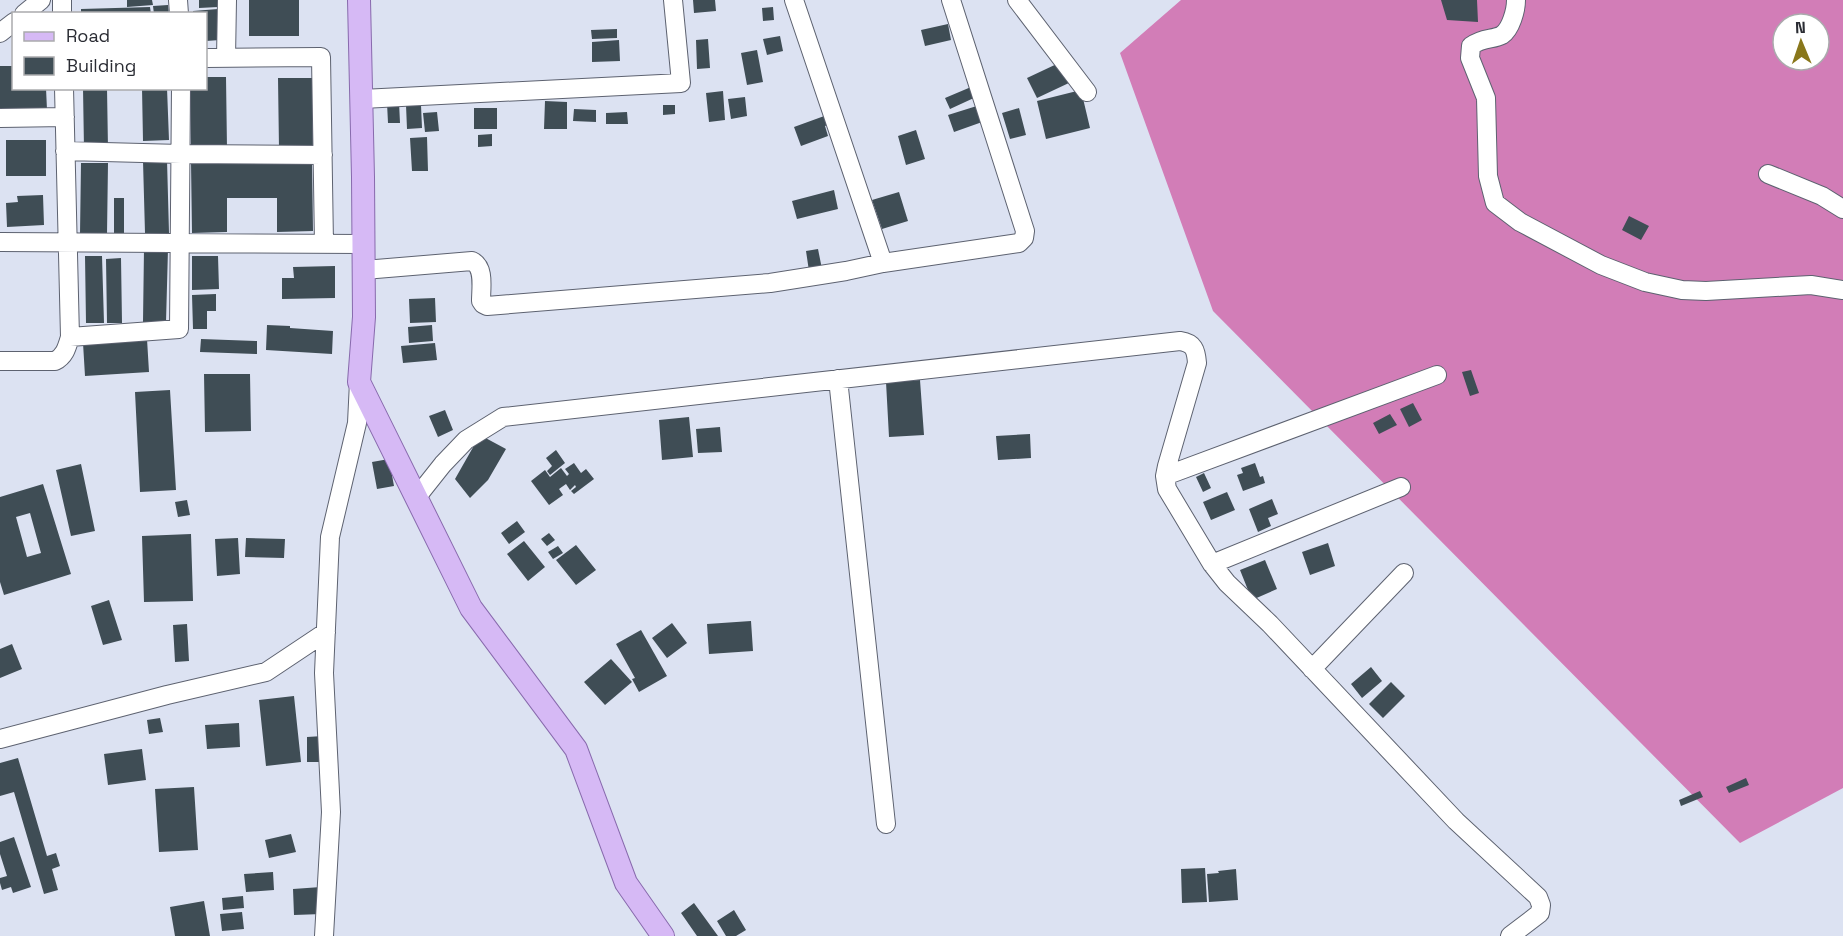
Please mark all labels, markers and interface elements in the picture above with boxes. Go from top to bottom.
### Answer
legend [12,12,207,90]
north arrow [1771,12,1831,72]
text: N [1795,17,1806,38]
text: Road [66,24,110,47]
text: Building [66,54,136,77]

